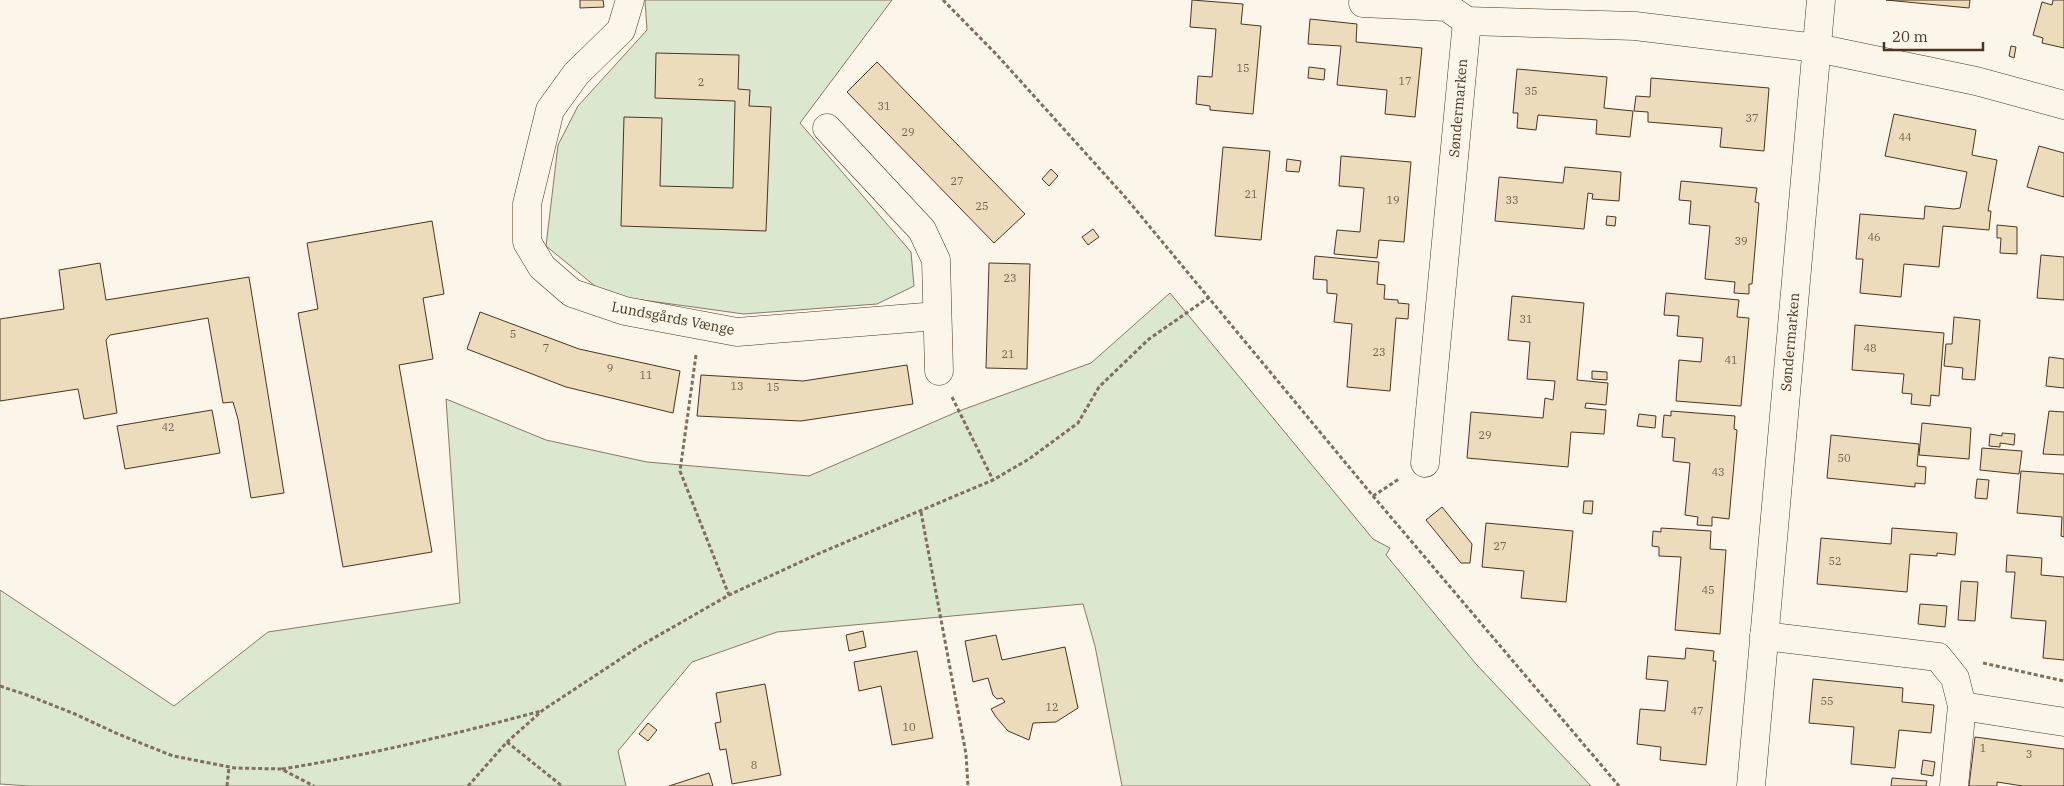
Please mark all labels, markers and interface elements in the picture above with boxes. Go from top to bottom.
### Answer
scale bar [1884,20,1983,52]
text: 20 m [1892,27,1928,46]
street label: Søndermarken [1445,58,1471,158]
house number: 15 [1236,61,1250,75]
house number: 17 [1398,74,1412,88]
house number: 2 [698,75,704,89]
house number: 35 [1524,84,1538,98]
house number: 31 [877,99,891,113]
house number: 37 [1745,111,1759,125]
house number: 29 [901,125,915,139]
house number: 44 [1898,130,1912,144]
house number: 27 [950,174,964,188]
house number: 21 [1244,187,1258,201]
house number: 19 [1386,193,1400,207]
house number: 33 [1505,193,1519,207]
house number: 25 [975,199,989,213]
house number: 46 [1867,230,1881,244]
house number: 39 [1734,234,1748,248]
house number: 23 [1003,271,1017,285]
street label: Søndermarken [1777,292,1803,392]
street label: Lundsgårds Vænge [610,297,736,339]
house number: 31 [1519,312,1533,326]
house number: 5 [510,327,516,341]
house number: 7 [543,341,549,355]
house number: 48 [1863,341,1877,355]
house number: 23 [1372,345,1386,359]
house number: 21 [1001,347,1015,361]
house number: 41 [1724,353,1738,367]
house number: 9 [607,361,613,375]
house number: 11 [639,368,653,382]
house number: 13 [730,379,744,393]
house number: 15 [766,380,780,394]
house number: 42 [161,420,175,434]
house number: 29 [1478,428,1492,442]
house number: 50 [1837,451,1851,465]
house number: 43 [1711,465,1725,479]
house number: 27 [1493,539,1507,553]
house number: 52 [1828,554,1842,568]
house number: 45 [1701,583,1715,597]
house number: 55 [1820,694,1834,708]
house number: 12 [1045,700,1059,714]
house number: 47 [1690,704,1704,718]
house number: 10 [902,720,916,734]
house number: 1 [1980,741,1986,755]
house number: 3 [2026,747,2032,761]
house number: 8 [751,758,757,772]

